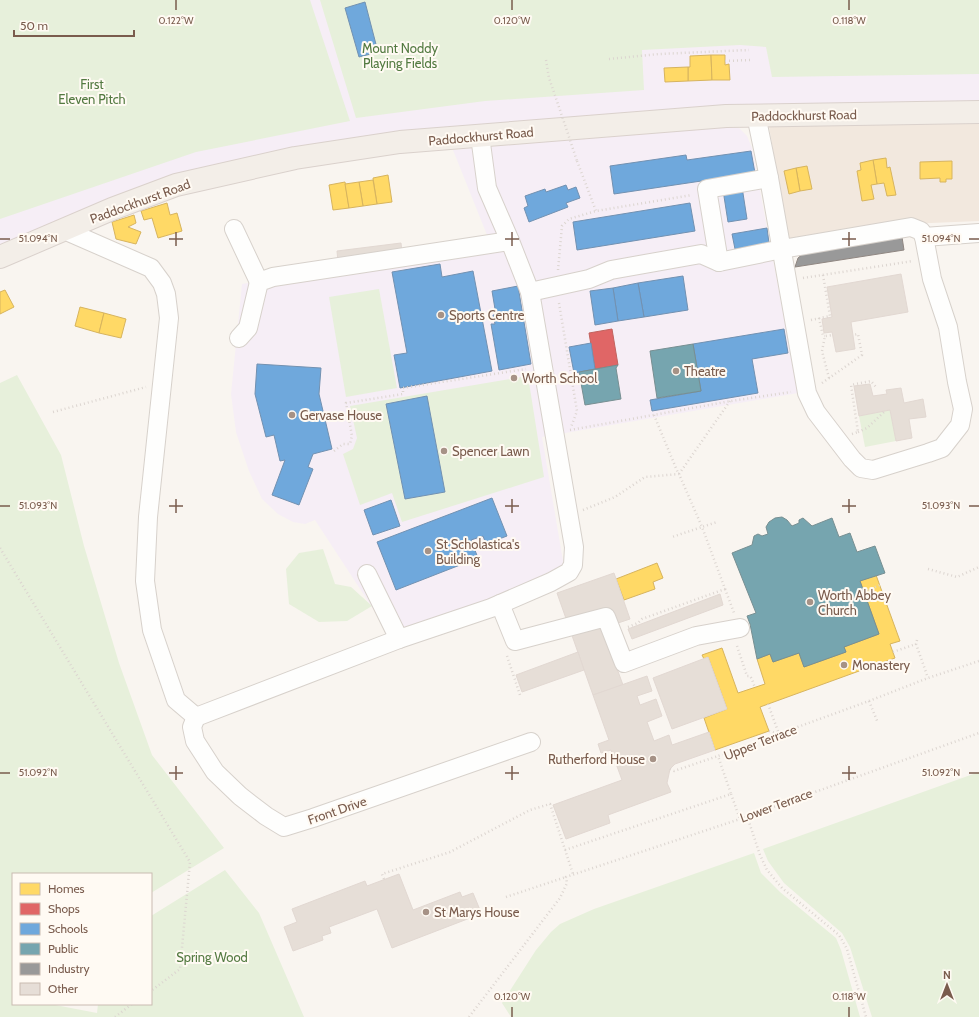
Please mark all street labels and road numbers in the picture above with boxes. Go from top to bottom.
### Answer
street label: Paddockhurst Road [751,106,857,124]
street label: Paddockhurst Road [428,123,534,149]
street label: Paddockhurst Road [88,175,192,227]
street label: Upper Terrace [721,721,799,763]
street label: Lower Terrace [738,784,815,826]
street label: Front Drive [306,792,369,827]

